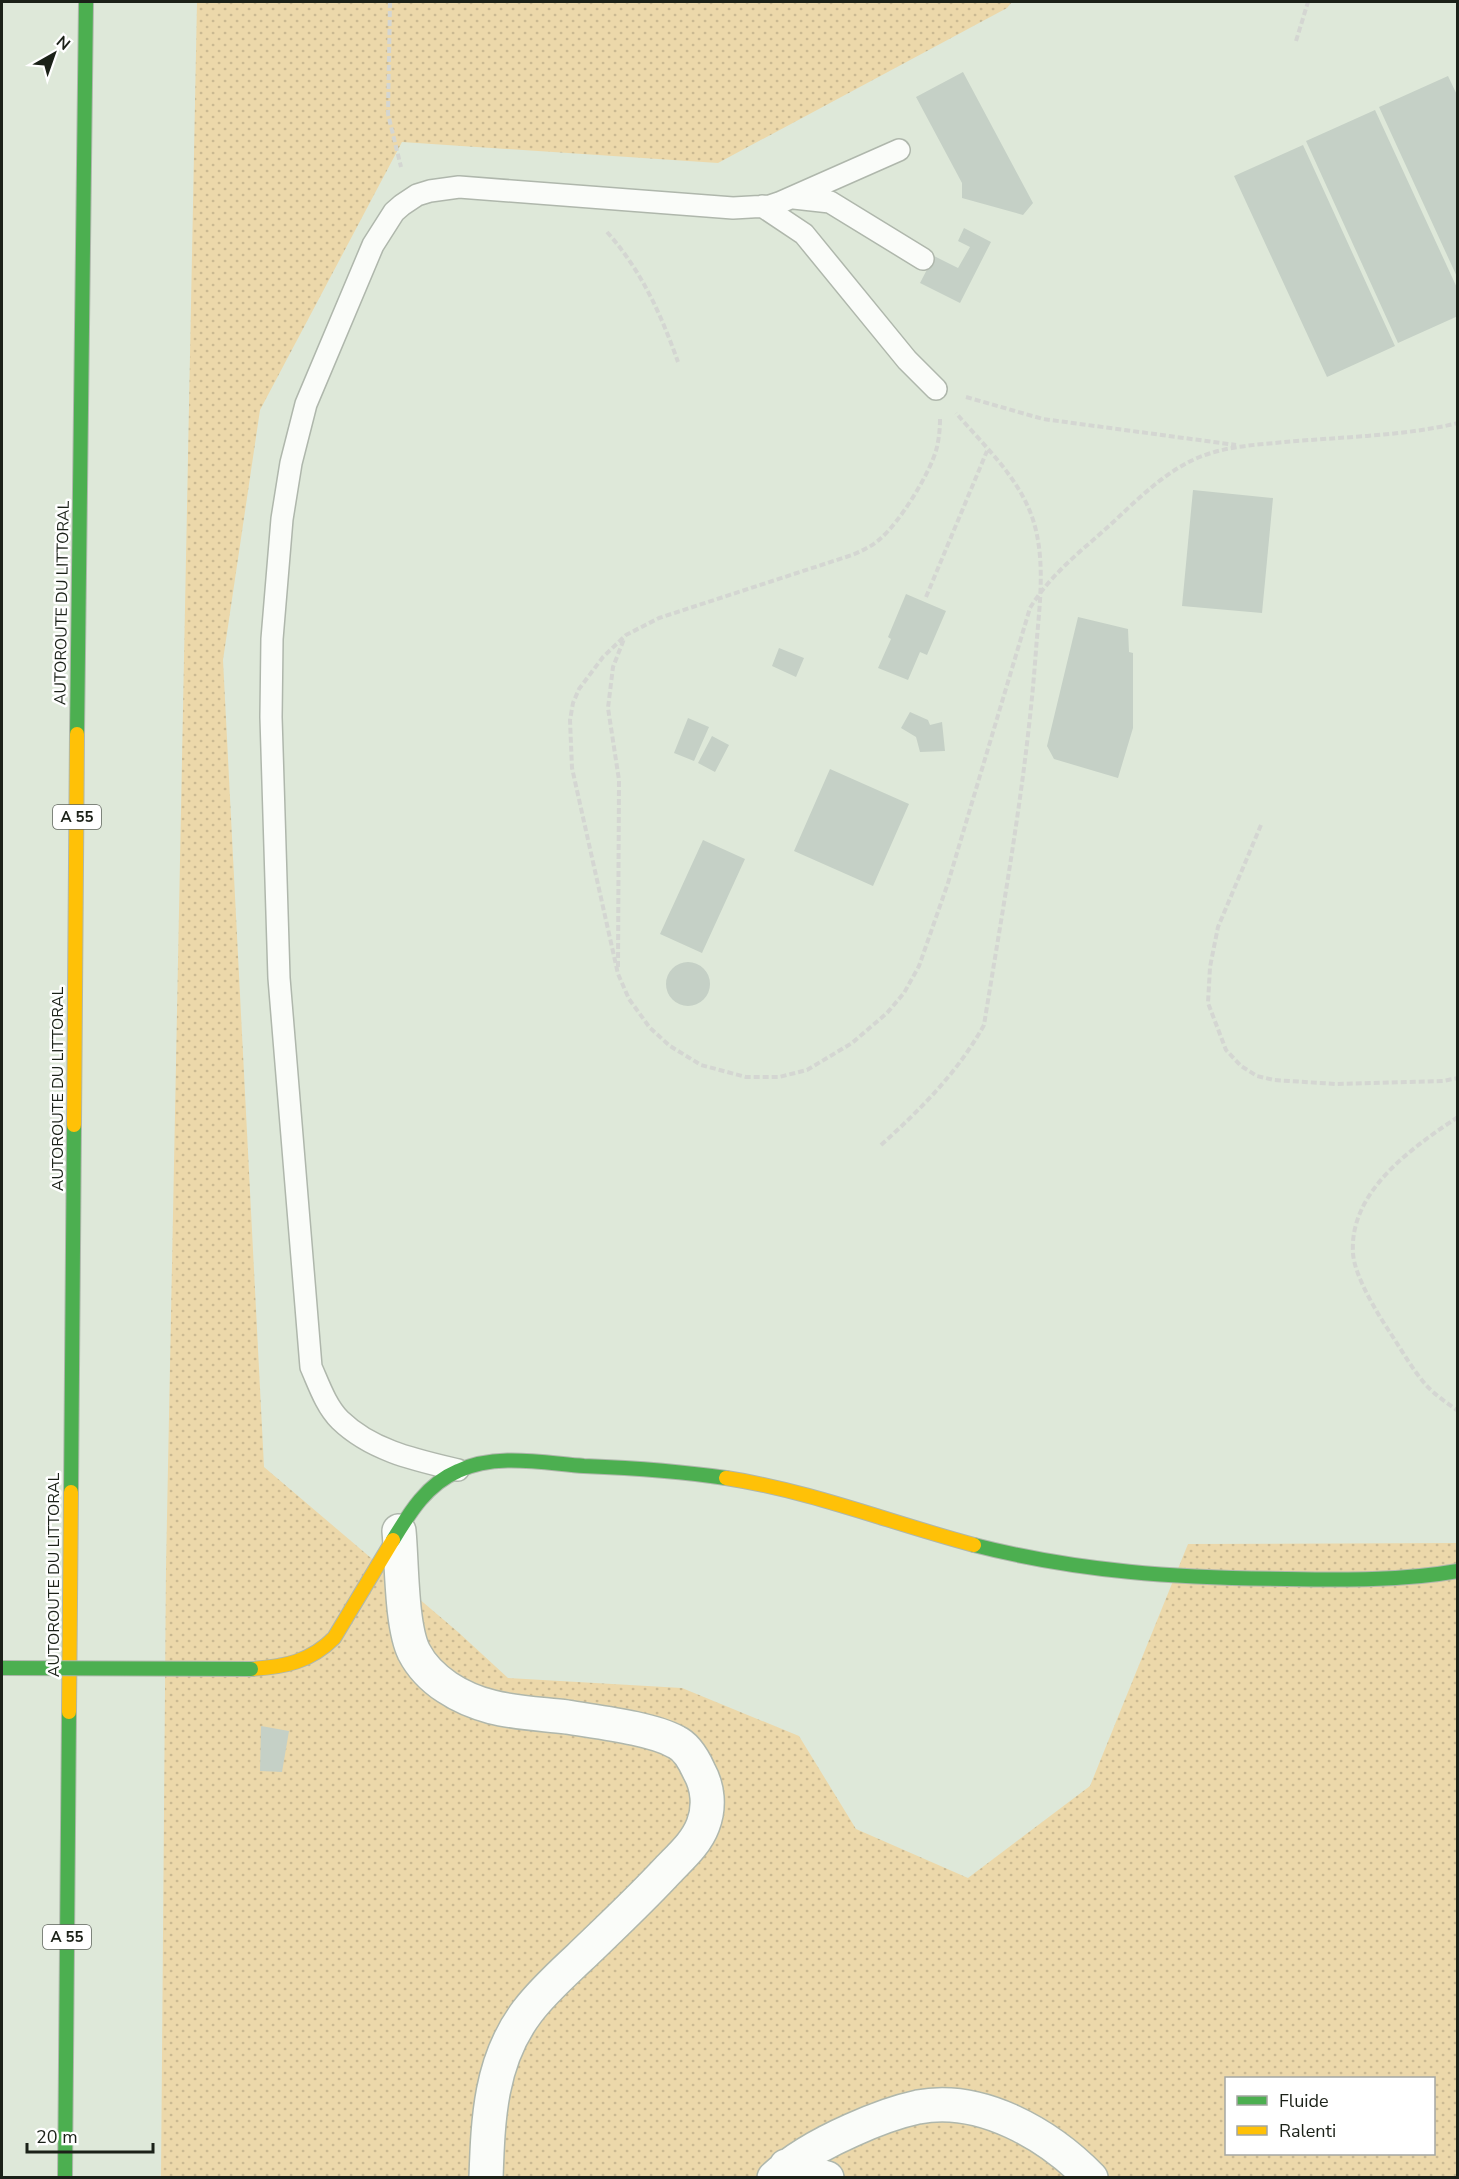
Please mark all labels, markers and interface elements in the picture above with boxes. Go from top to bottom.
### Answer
north arrow [24,24,84,84]
text: N [51,31,75,56]
street label: AUTOROUTE DU LITTORAL [49,500,75,705]
road number: A 55 [53,805,101,829]
street label: AUTOROUTE DU LITTORAL [47,987,69,1191]
street label: AUTOROUTE DU LITTORAL [43,1473,65,1677]
road number: A 55 [43,1925,91,1949]
legend [1225,2077,1435,2155]
text: Fluide [1279,2089,1329,2113]
scale bar [27,2116,153,2154]
text: Ralenti [1279,2119,1336,2143]
text: 20 m [36,2125,78,2149]

